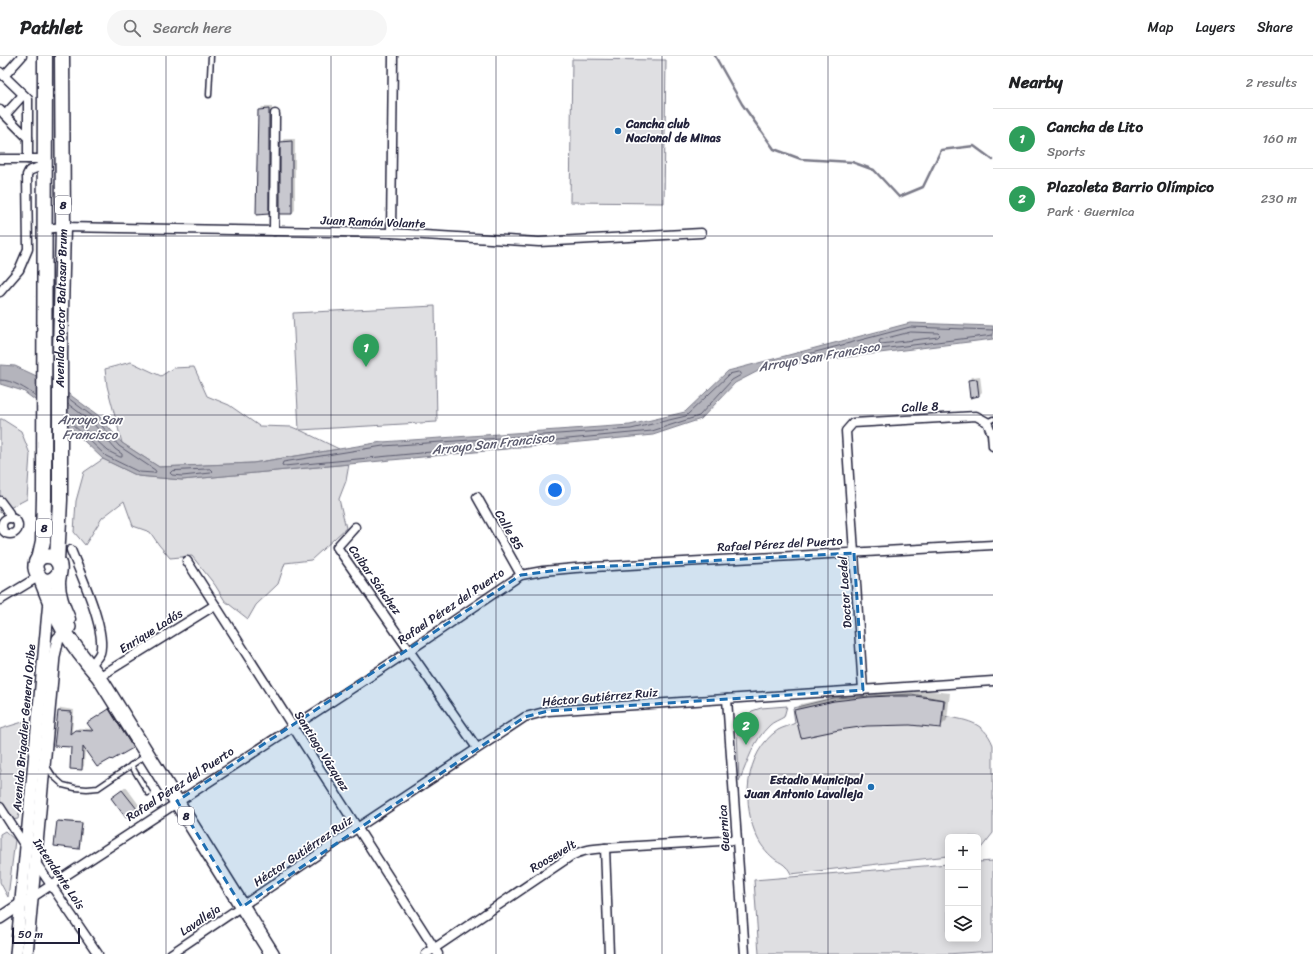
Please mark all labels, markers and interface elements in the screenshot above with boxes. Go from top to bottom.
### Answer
search box [107,10,387,46]
text: Pathlet [20,11,83,44]
text: Search here [153,15,232,41]
text: Map [1148,15,1173,40]
text: Layers [1195,15,1235,40]
text: Share [1257,15,1293,40]
icon: search [121,17,143,39]
text: Nearby [1009,67,1063,97]
text: 2 results [1246,71,1297,94]
place label: Cancha club Nacional de Minas [625,113,722,149]
text: Cancha de Lito [1047,114,1143,140]
marker: Cancha club Nacional de Minas [613,126,623,136]
text: 1 [1019,127,1025,150]
text: 160 m [1262,127,1297,150]
text: Sports [1047,140,1085,163]
text: Plazoleta Barrio Olímpico [1047,174,1214,200]
text: 2 [1018,187,1026,210]
text: 230 m [1261,187,1297,210]
road number: 8 [55,196,71,214]
text: Park · Guernica [1047,200,1135,223]
street label: Juan Ramón Volante [319,209,426,235]
street label: Avenida Doctor Baltasar Brum [49,228,74,389]
pin: 1 [353,334,379,367]
water label: Arroyo San Francisco [756,334,883,379]
street label: Calle 8 [901,395,939,419]
water label: Arroyo San Francisco [57,408,124,446]
water label: Arroyo San Francisco [430,425,557,461]
your location [545,480,565,500]
street label: Calle 85 [488,505,530,555]
road number: 8 [36,519,52,537]
street label: Rafael Pérez del Puerto [717,530,843,558]
street label: Caibar Sánchez [343,540,408,620]
street label: Doctor Loedel [831,555,858,629]
street label: Rafael Pérez del Puerto [393,562,509,650]
street label: Enrique Ladós [115,602,188,659]
street label: Avenida Brigadier General Oribe [6,643,42,814]
street label: Héctor Gutiérrez Ruiz [541,681,659,713]
street label: Santiago Vázquez [288,706,356,796]
pin: 2 [733,712,759,745]
street label: Rafael Pérez del Puerto [121,741,239,827]
place label: Estadio Municipal Juan Antonio Lavalleja [744,769,864,805]
marker: Estadio Municipal Juan Antonio Lavalleja [866,782,876,792]
street label: Guernica [711,804,737,852]
road number: 8 [178,807,194,825]
street label: Héctor Gutiérrez Ruiz [249,809,358,893]
street label: Intendente Lois [26,833,91,915]
street label: Roosevelt [525,833,581,879]
map controls [945,834,981,942]
button: + [945,834,981,870]
button: − [945,870,981,906]
street label: Lavalleja [175,898,225,942]
button: layers [945,906,981,942]
text: 50 m [18,925,43,944]
scale bar [12,926,80,945]

